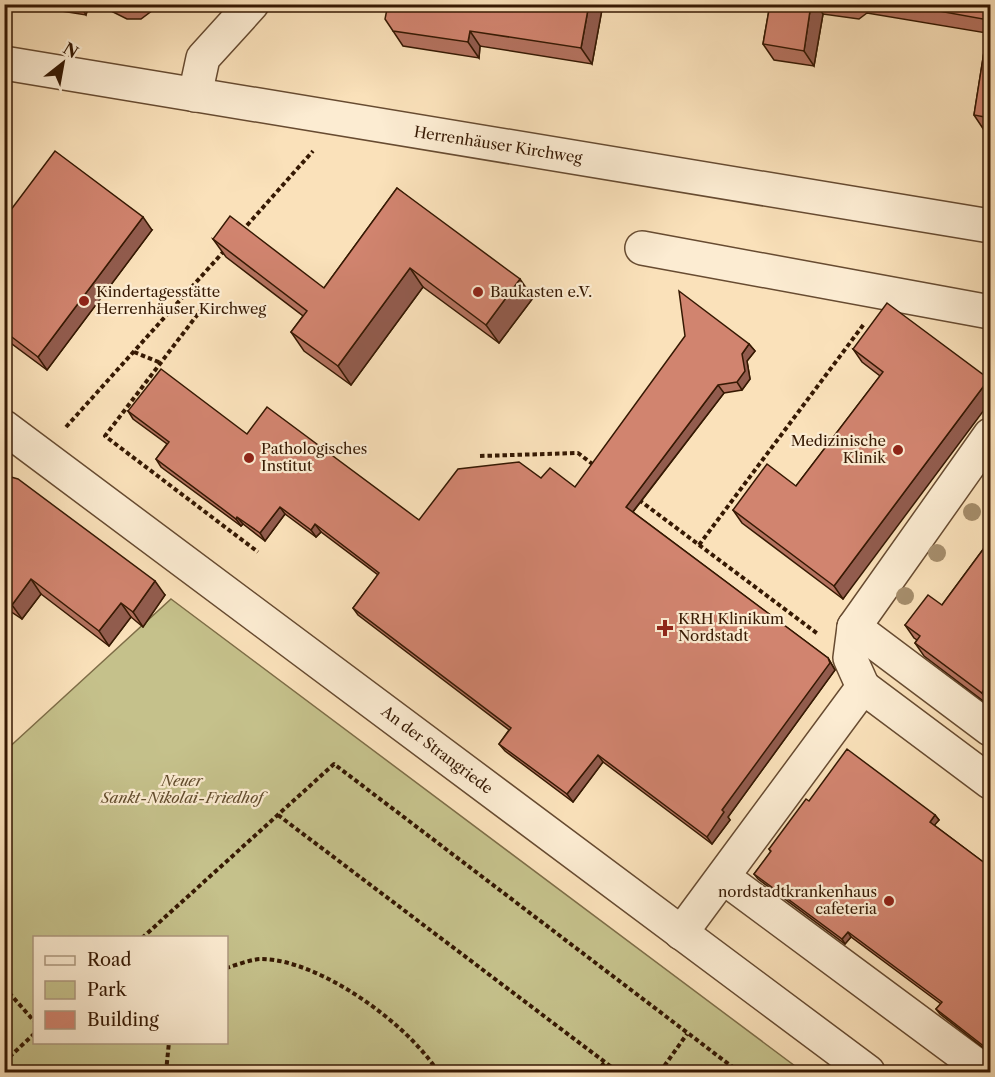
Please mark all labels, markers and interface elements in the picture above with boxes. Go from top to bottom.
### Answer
north arrow [33,33,93,93]
text: N [60,38,82,62]
street label: Herrenhäuser Kirchweg [413,122,584,167]
place label: Kindertagesstätte Herrenhäuser Kirchweg [96,282,266,318]
place label: Baukasten e.V. [490,282,592,301]
marker: Baukasten e.V. [471,285,485,299]
marker: Kindertagesstätte Herrenhäuser Kirchweg [77,294,91,308]
place label: Medizinische Klinik [791,431,887,467]
place label: Pathologisches Institut [261,439,367,475]
marker: Medizinische Klinik [891,443,905,457]
marker: Pathologisches Institut [242,451,256,465]
place label: KRH Klinikum Nordstadt [678,609,784,645]
marker: KRH Klinikum Nordstadt [656,619,674,637]
street label: An der Strangriede [377,701,497,798]
park label: Neuer Sankt-Nikolai-Friedhof [100,771,268,807]
place label: nordstadtkrankenhaus cafeteria [718,882,877,918]
marker: nordstadtkrankenhaus cafeteria [882,894,896,908]
legend [33,936,228,1044]
text: Road [87,949,132,971]
text: Park [87,979,128,1001]
text: Building [87,1009,159,1031]

